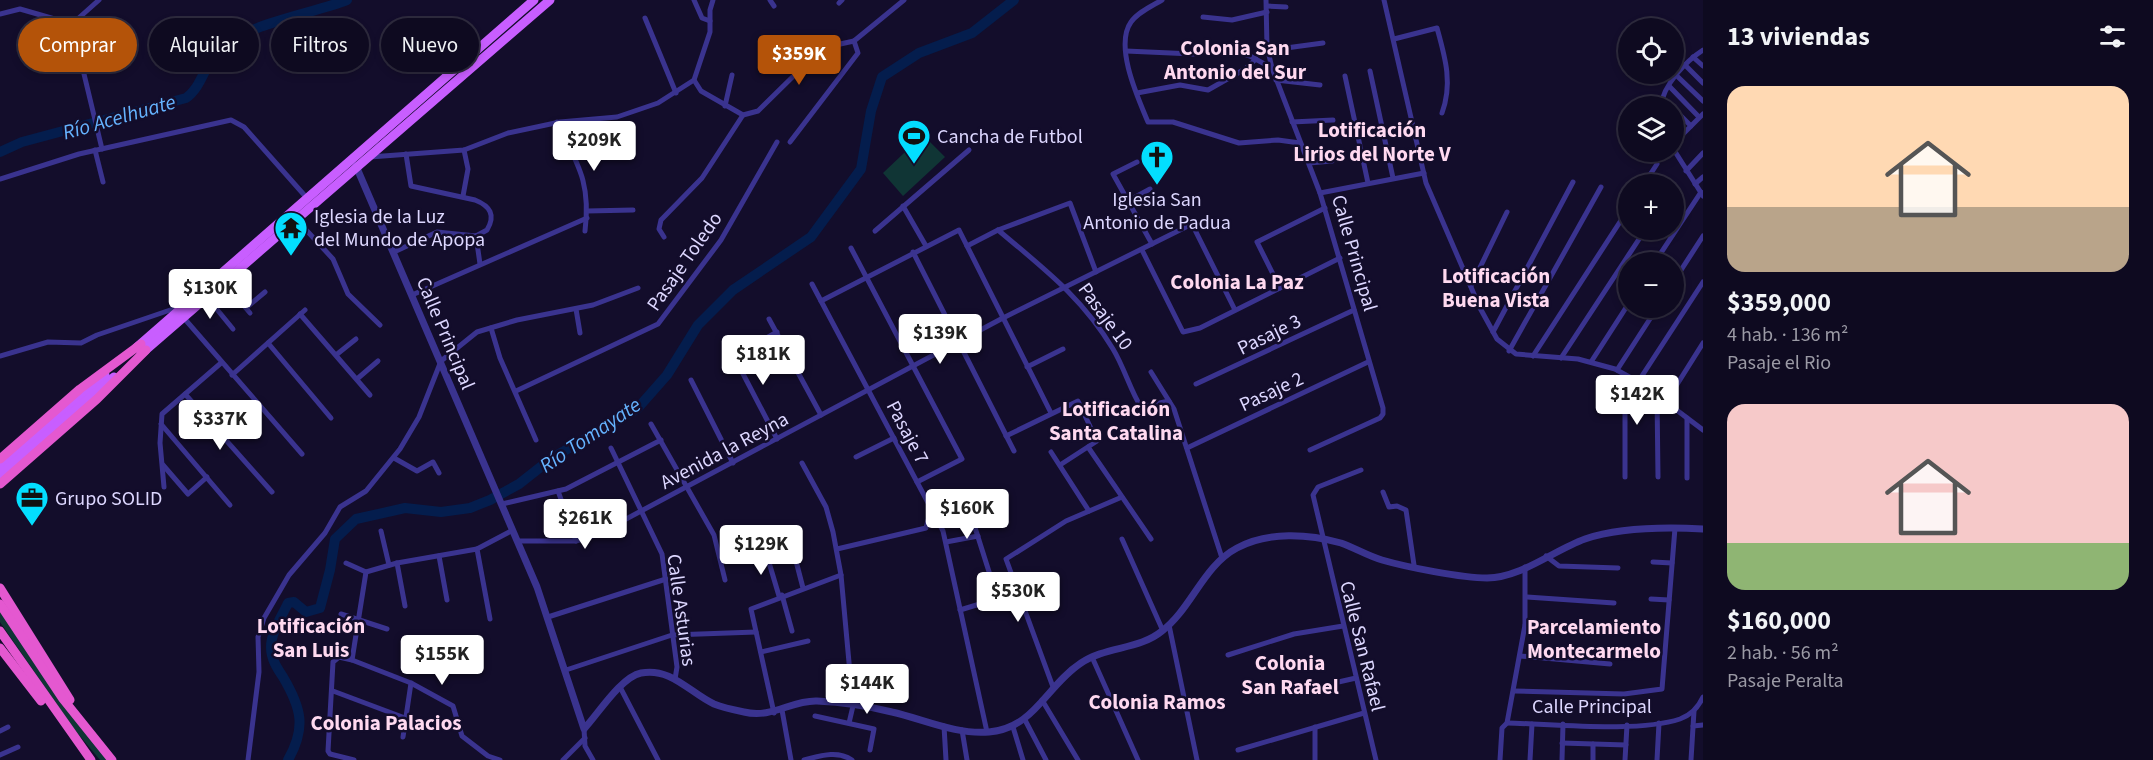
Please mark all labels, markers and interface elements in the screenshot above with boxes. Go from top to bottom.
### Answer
chip: Comprar [18,18,137,72]
chip: Alquilar [149,18,259,72]
chip: Filtros [271,18,369,72]
chip: Nuevo [381,18,479,72]
map controls [1618,18,1684,318]
button: locate [1618,18,1684,84]
text: 13 viviendas [1727,18,1870,55]
icon: filters [2096,20,2129,53]
district label: Colonia San Antonio del Sur [1163,33,1307,87]
pin: $359K [757,35,841,86]
text: $359K [772,40,826,68]
water label: Río Acelhuate [59,87,179,147]
button: layers [1618,96,1684,162]
district label: Lotificación Lirios del Norte V [1293,115,1451,169]
sports icon: Cancha de Futbol [896,118,932,165]
pin: $209K [552,121,636,172]
place label: Cancha de Futbol [937,123,1083,151]
icon: home [1874,125,1982,233]
text: $209K [567,126,621,154]
church icon: Iglesia San Antonio de Padua [1139,139,1175,186]
button: + [1618,174,1684,240]
place label: Iglesia San Antonio de Padua [1083,186,1231,237]
street label: Calle Principal [1324,192,1384,315]
place label: Iglesia de la Luz del Mundo de Apopa [314,203,485,254]
street label: Pasaje Toledo [640,206,729,317]
temple icon: Iglesia de la Luz del Mundo de Apopa [273,210,309,257]
button: − [1618,252,1684,318]
district label: Lotificación Buena Vista [1442,261,1550,315]
district label: Colonia La Paz [1170,267,1304,297]
pin: $130K [168,269,252,320]
street label: Calle Principal [409,273,481,394]
text: $130K [183,274,237,302]
street label: Pasaje 10 [1071,277,1139,356]
text: $359,000 [1727,284,1831,321]
street label: Pasaje 3 [1233,307,1306,362]
pin: $139K [898,314,982,365]
text: $139K [913,319,967,347]
text: 4 hab. · 136 m² [1727,321,1848,349]
pin: $181K [721,335,805,386]
text: $181K [736,340,790,368]
text: Pasaje el Rio [1727,349,1831,377]
street label: Pasaje 2 [1235,365,1308,419]
pin: $142K [1595,375,1679,426]
text: $142K [1610,380,1664,408]
water label: Río Tomayate [533,390,647,480]
district label: Lotificación Santa Catalina [1049,394,1183,448]
street label: Pasaje 7 [879,396,935,469]
pin: $337K [178,400,262,451]
text: $337K [193,405,247,433]
street label: Avenida la Reyna [655,405,794,497]
icon: home [1874,443,1982,551]
office icon: Grupo SOLID [14,480,50,527]
place label: Grupo SOLID [55,485,162,513]
pin: $160K [925,489,1009,540]
text: $160K [940,494,994,522]
pin: $261K [543,499,627,550]
text: $261K [558,504,612,532]
pin: $129K [719,525,803,576]
text: $129K [734,530,788,558]
street label: Calle Asturias [659,552,703,668]
pin: $530K [976,572,1060,623]
text: $530K [991,577,1045,605]
street label: Calle San Rafael [1332,578,1392,714]
text: $160,000 [1727,602,1831,639]
district label: Lotificación San Luis [257,611,365,665]
district label: Parcelamiento Montecarmelo [1527,612,1661,666]
pin: $155K [400,635,484,686]
text: 2 hab. · 56 m² [1727,639,1839,667]
text: $155K [415,640,469,668]
district label: Colonia San Rafael [1241,648,1339,702]
pin: $144K [825,664,909,715]
text: Pasaje Peralta [1727,667,1844,695]
text: $144K [840,669,894,697]
district label: Colonia Ramos [1088,687,1226,717]
street label: Calle Principal [1532,693,1652,721]
district label: Colonia Palacios [310,708,462,738]

